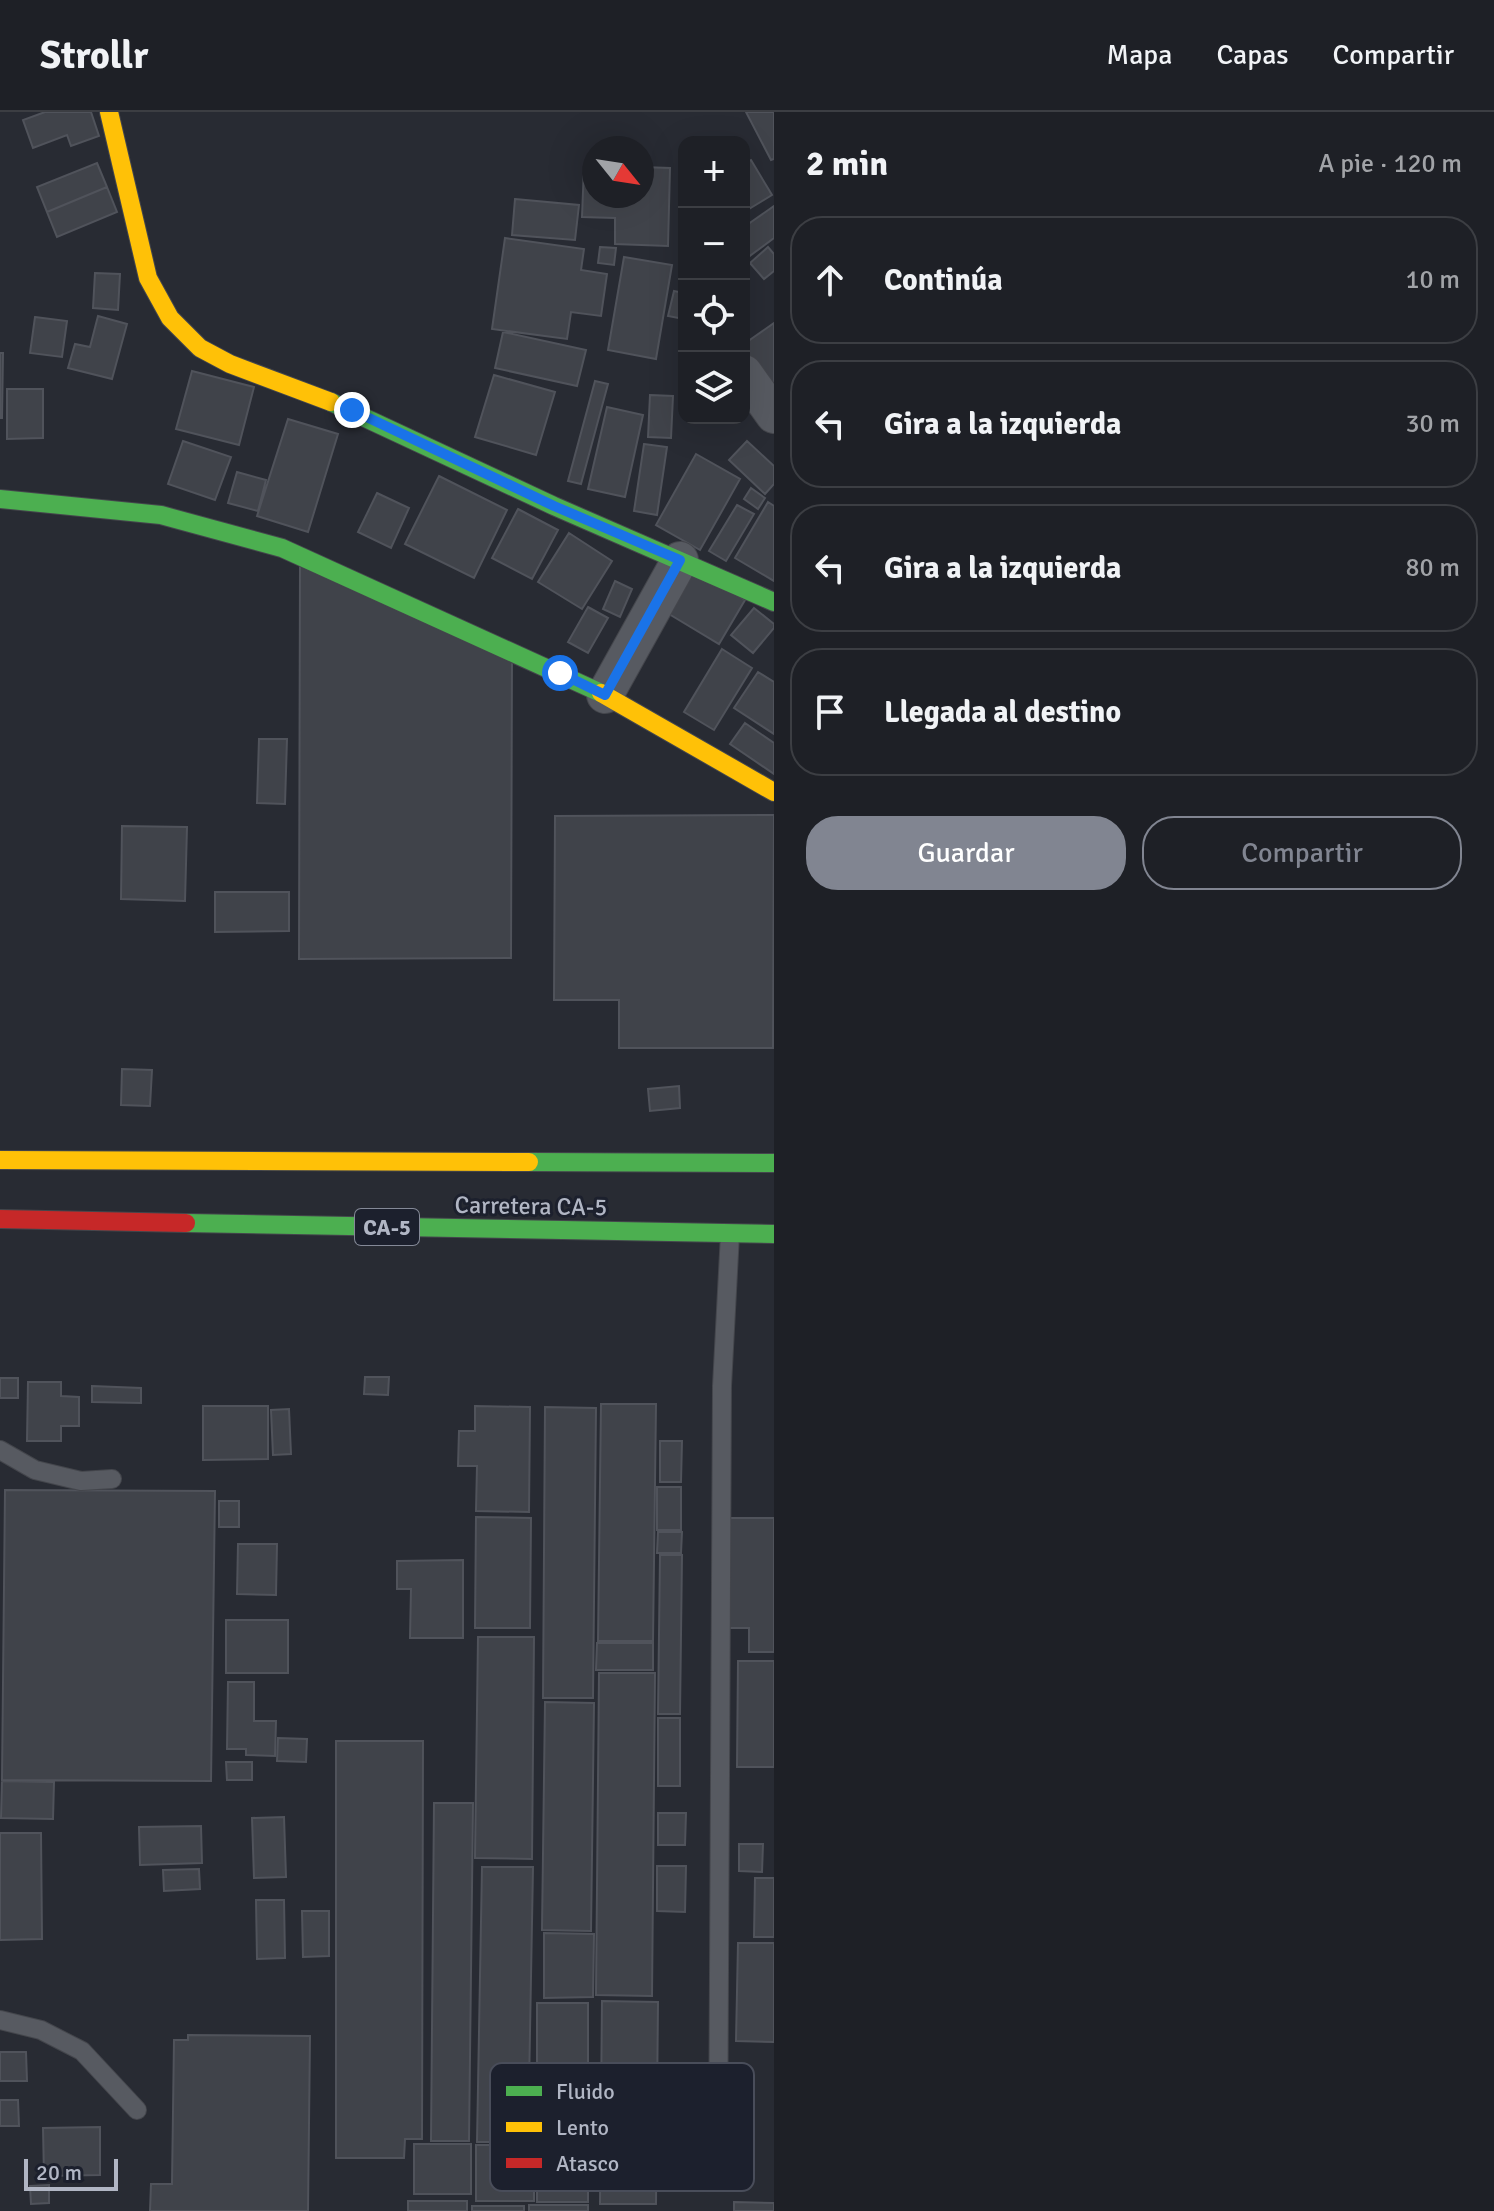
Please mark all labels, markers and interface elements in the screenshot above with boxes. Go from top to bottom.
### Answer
text: Strollr [40,32,148,79]
text: Mapa [1107,38,1172,72]
text: Capas [1216,38,1289,72]
text: Compartir [1333,38,1454,72]
north arrow [582,136,654,208]
map controls [678,136,750,424]
button: + [678,136,750,208]
text: 2 min [806,143,888,185]
text: A pie · 120 m [1319,148,1462,180]
button: − [678,208,750,280]
icon: ahead [808,258,852,302]
text: Continúa [884,262,1003,299]
text: 10 m [1405,264,1460,296]
button: locate [678,280,750,352]
button: layers [678,352,750,424]
route end [334,392,370,428]
icon: left [808,402,852,446]
text: Gira a la izquierda [884,406,1121,443]
text: 30 m [1405,408,1460,440]
icon: left [808,546,852,590]
text: Gira a la izquierda [884,550,1121,587]
text: 80 m [1405,552,1460,584]
route start [542,655,578,691]
icon: arrive [808,690,852,734]
text: Llegada al destino [884,694,1121,731]
button: Guardar [806,816,1126,890]
button: Compartir [1142,816,1462,890]
street label: Carretera CA-5 [454,1190,608,1222]
road number: CA-5 [355,1209,419,1245]
legend [490,2063,754,2191]
text: Fluido [556,2078,615,2105]
text: Lento [556,2114,609,2141]
text: Atasco [556,2150,619,2177]
scale bar [24,2155,118,2191]
text: 20 m [36,2159,82,2186]

